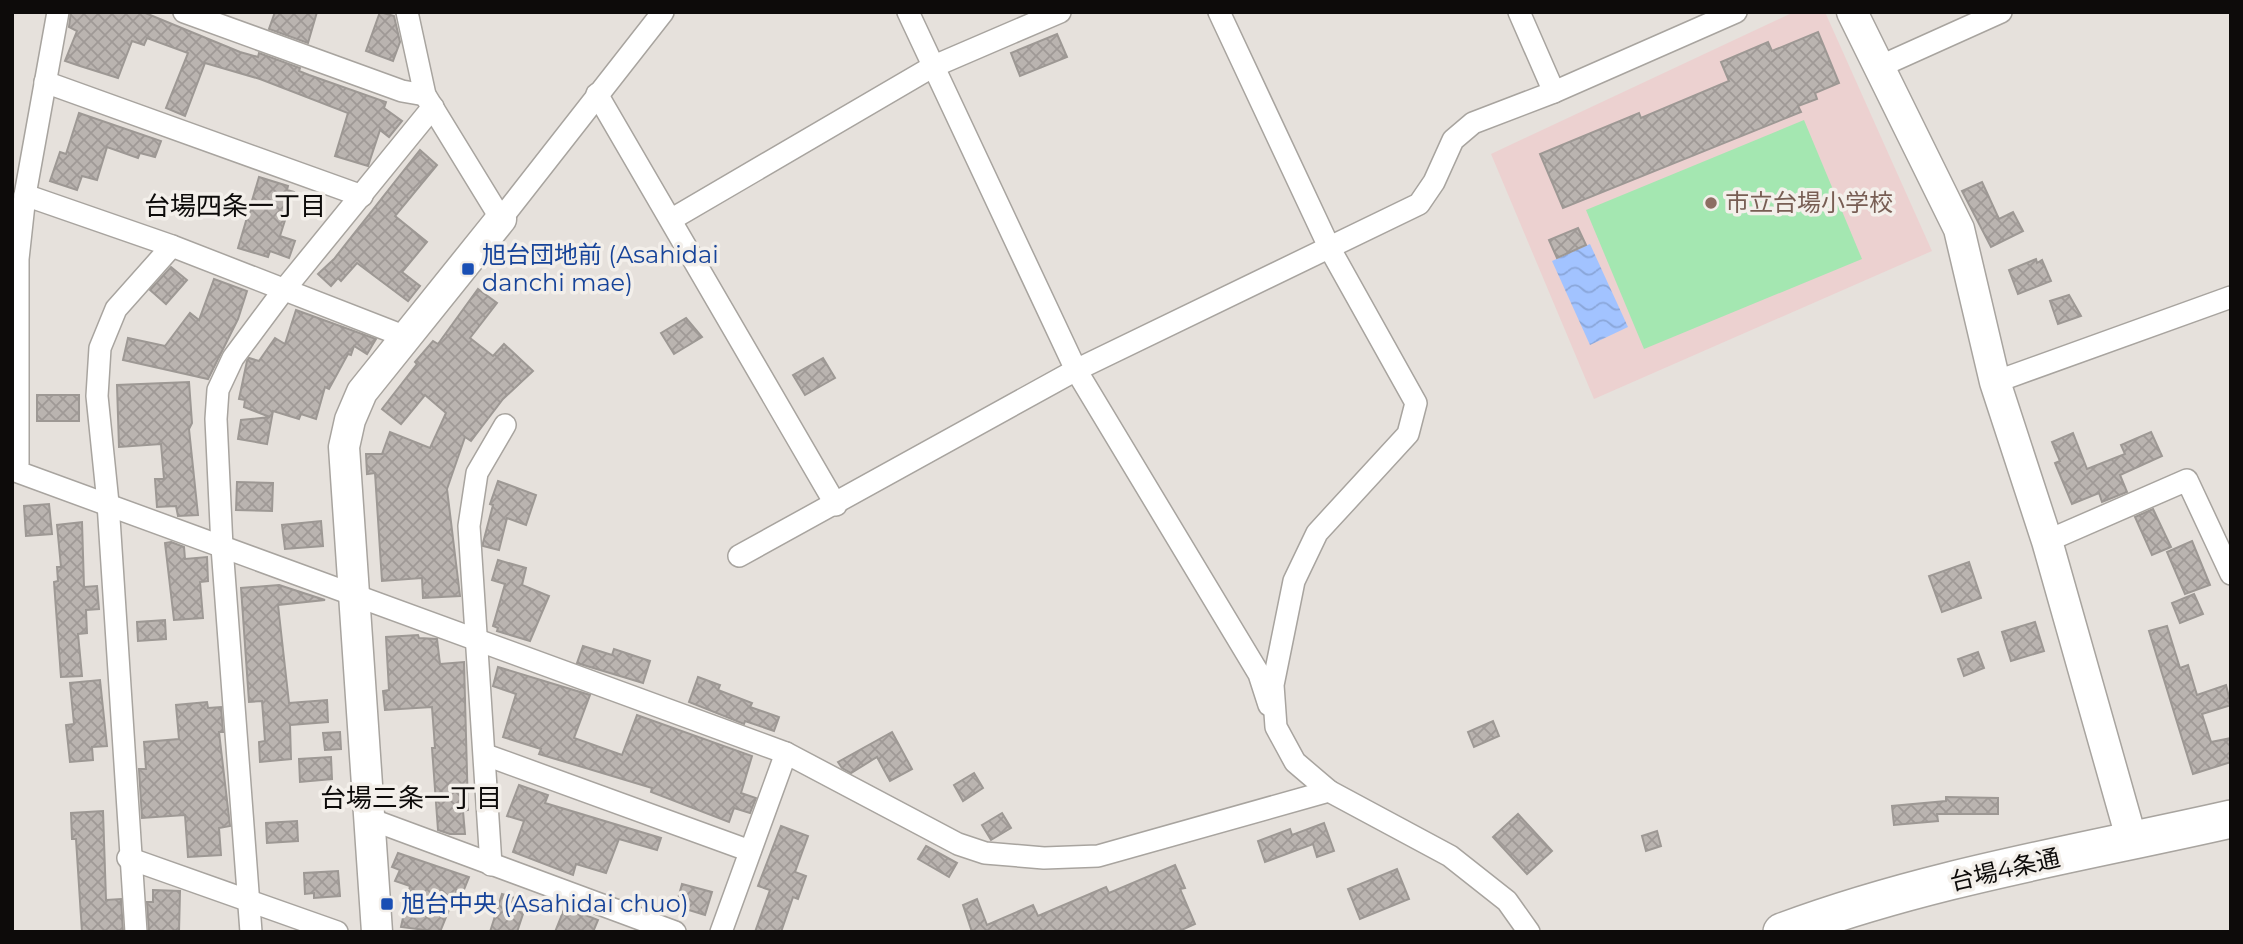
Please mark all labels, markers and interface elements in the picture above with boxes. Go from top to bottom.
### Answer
place label: 市立台場小学校 [1725,188,1893,217]
district label: 台場四条一丁目 [144,190,326,222]
marker: 市立台場小学校 [1703,195,1719,211]
place label: 旭台団地前 (Asahidai danchi mae) [482,240,719,297]
marker: 旭台団地前 (Asahidai danchi mae) [460,261,476,277]
district label: 台場三条一丁目 [320,782,502,814]
street label: 台場4条通 [1947,843,2063,896]
place label: 旭台中央 (Asahidai chuo) [401,889,689,918]
marker: 旭台中央 (Asahidai chuo) [379,896,395,912]

